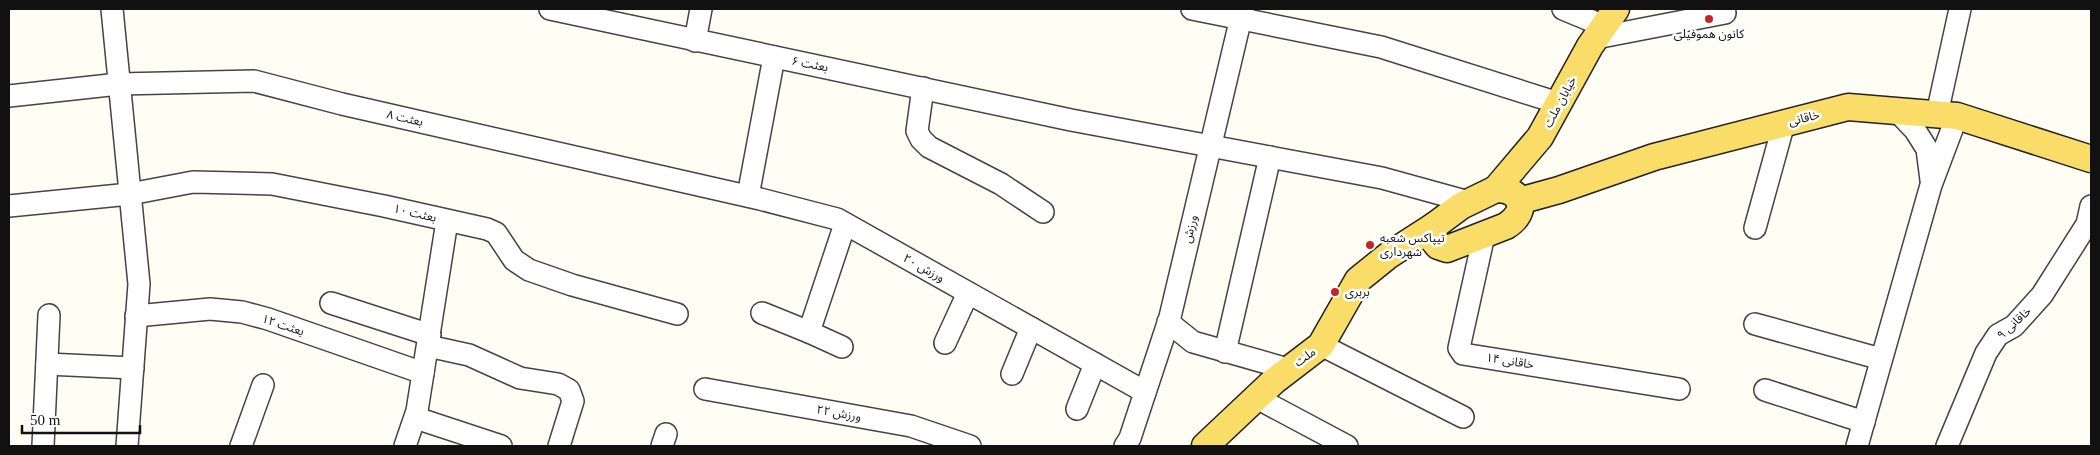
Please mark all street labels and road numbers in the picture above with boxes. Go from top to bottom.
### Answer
street label: بعثت ۶ [791,54,829,74]
street label: خیابان ملت [1541,74,1579,130]
street label: بعثت ٨ [385,107,425,129]
street label: خاقانی [1787,107,1821,129]
street label: بعثت ۱۰ [392,201,438,225]
street label: ورزش [1180,214,1200,244]
street label: ورزش ۲۰ [901,251,947,285]
street label: خاقانی ٩ [1994,304,2034,342]
street label: بعثت ۱۲ [260,312,306,338]
street label: ملت [1292,345,1318,369]
street label: خاقانی ۱۴ [1485,350,1535,372]
street label: ورزش ۲۲ [816,402,862,424]

